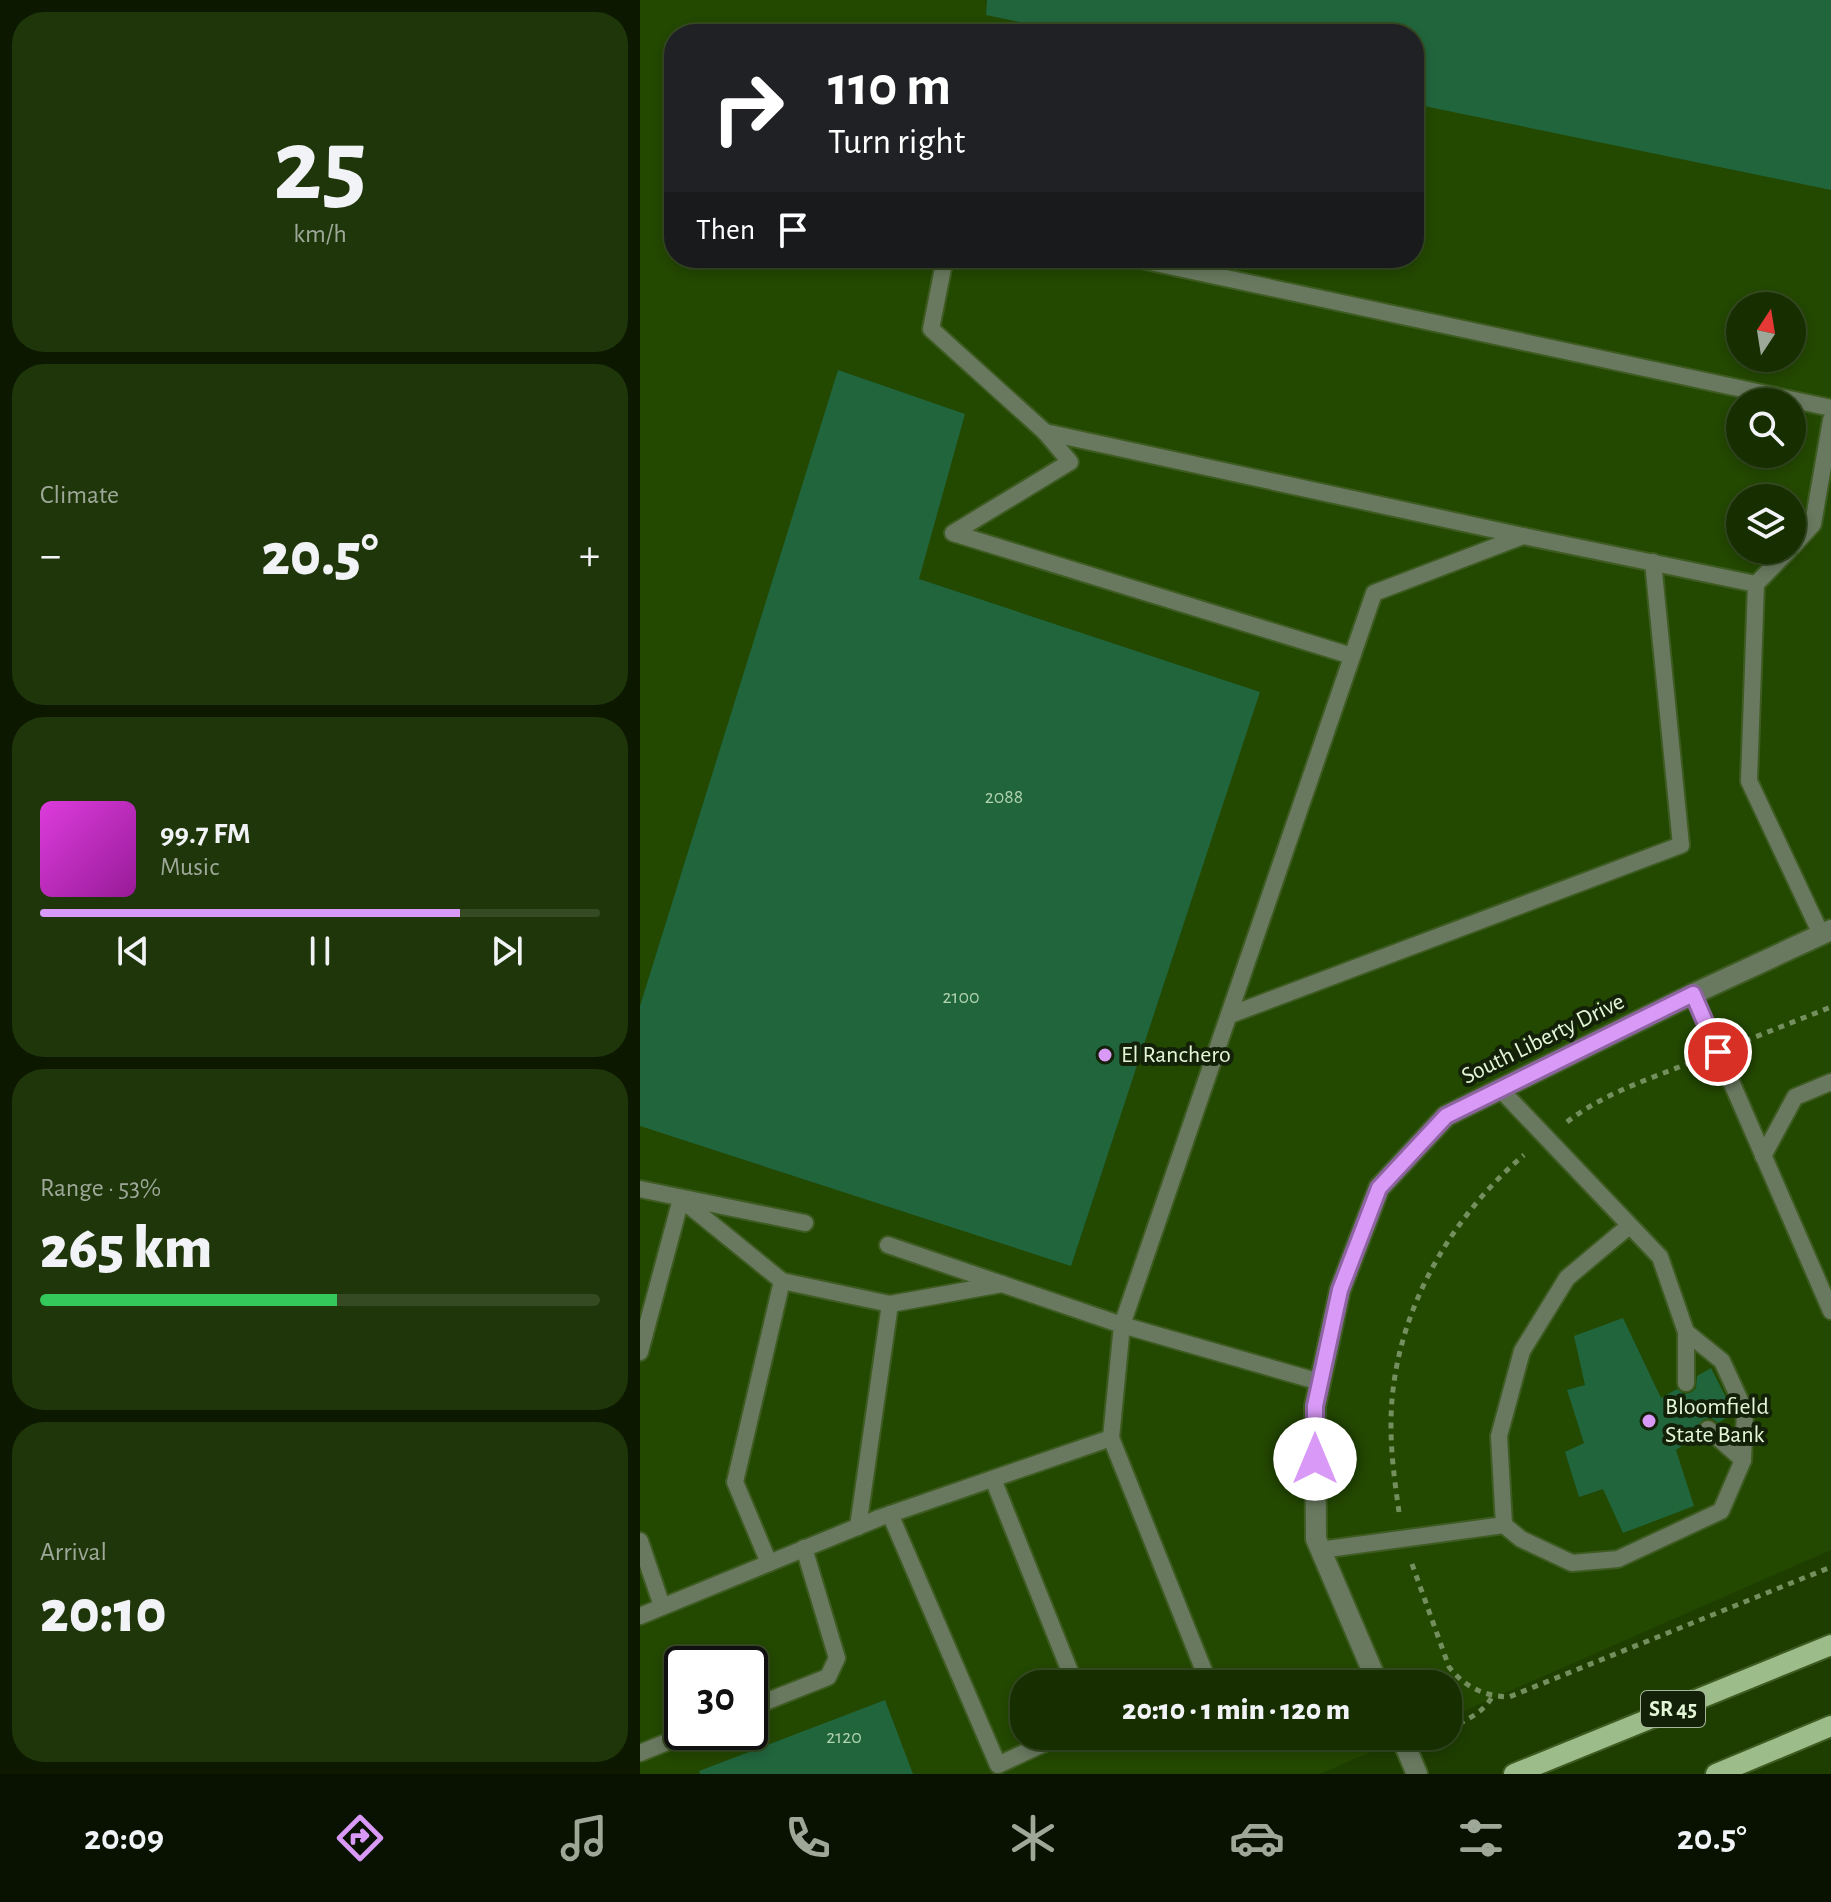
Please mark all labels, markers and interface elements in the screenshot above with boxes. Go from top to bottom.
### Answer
icon: right [696,56,800,160]
text: 110 m [828,59,951,115]
text: 25 [273,115,367,219]
text: Turn right [828,124,965,160]
icon: arrive [771,208,815,252]
text: Then [696,215,755,245]
text: km/h [293,221,347,247]
north arrow [1726,292,1806,372]
map controls [1726,292,1806,564]
button: search [1726,388,1806,468]
text: Climate [40,482,119,508]
button: layers [1726,484,1806,564]
text: 20.5° [261,526,379,586]
text: − [40,534,61,578]
text: + [579,534,600,578]
house number: 2088 [985,787,1023,807]
text: 99.7 FM [160,819,251,849]
text: Music [160,854,219,880]
icon: previous [111,929,155,973]
icon: pause [298,929,342,973]
icon: next [485,929,529,973]
house number: 2100 [942,987,980,1007]
street label: South Liberty Drive [1458,989,1628,1089]
pin [1684,1018,1752,1086]
icon: arrive [1696,1030,1740,1074]
place label: El Ranchero [1121,1043,1231,1067]
marker: El Ranchero [1096,1046,1114,1064]
text: Range · 53% [40,1175,161,1201]
text: 265 km [40,1219,212,1279]
place label: Bloomfield State Bank [1665,1395,1769,1447]
marker: Bloomfield State Bank [1640,1412,1658,1430]
position arrow [1273,1417,1357,1501]
text: Arrival [40,1539,107,1565]
text: 20:10 [40,1583,167,1643]
speed limit sign: 30 [664,1646,768,1750]
road number: SR 45 [1641,1691,1705,1727]
text: 20:10 · 1 min · 120 m [1122,1695,1350,1725]
house number: 2120 [826,1727,862,1747]
icon: directions [332,1810,388,1866]
icon: music [556,1810,612,1866]
icon: phone [780,1810,836,1866]
icon: climate [1005,1810,1061,1866]
icon: car [1229,1810,1285,1866]
icon: filters [1453,1810,1509,1866]
text: 20:09 [84,1820,164,1856]
text: 20.5° [1677,1820,1747,1856]

